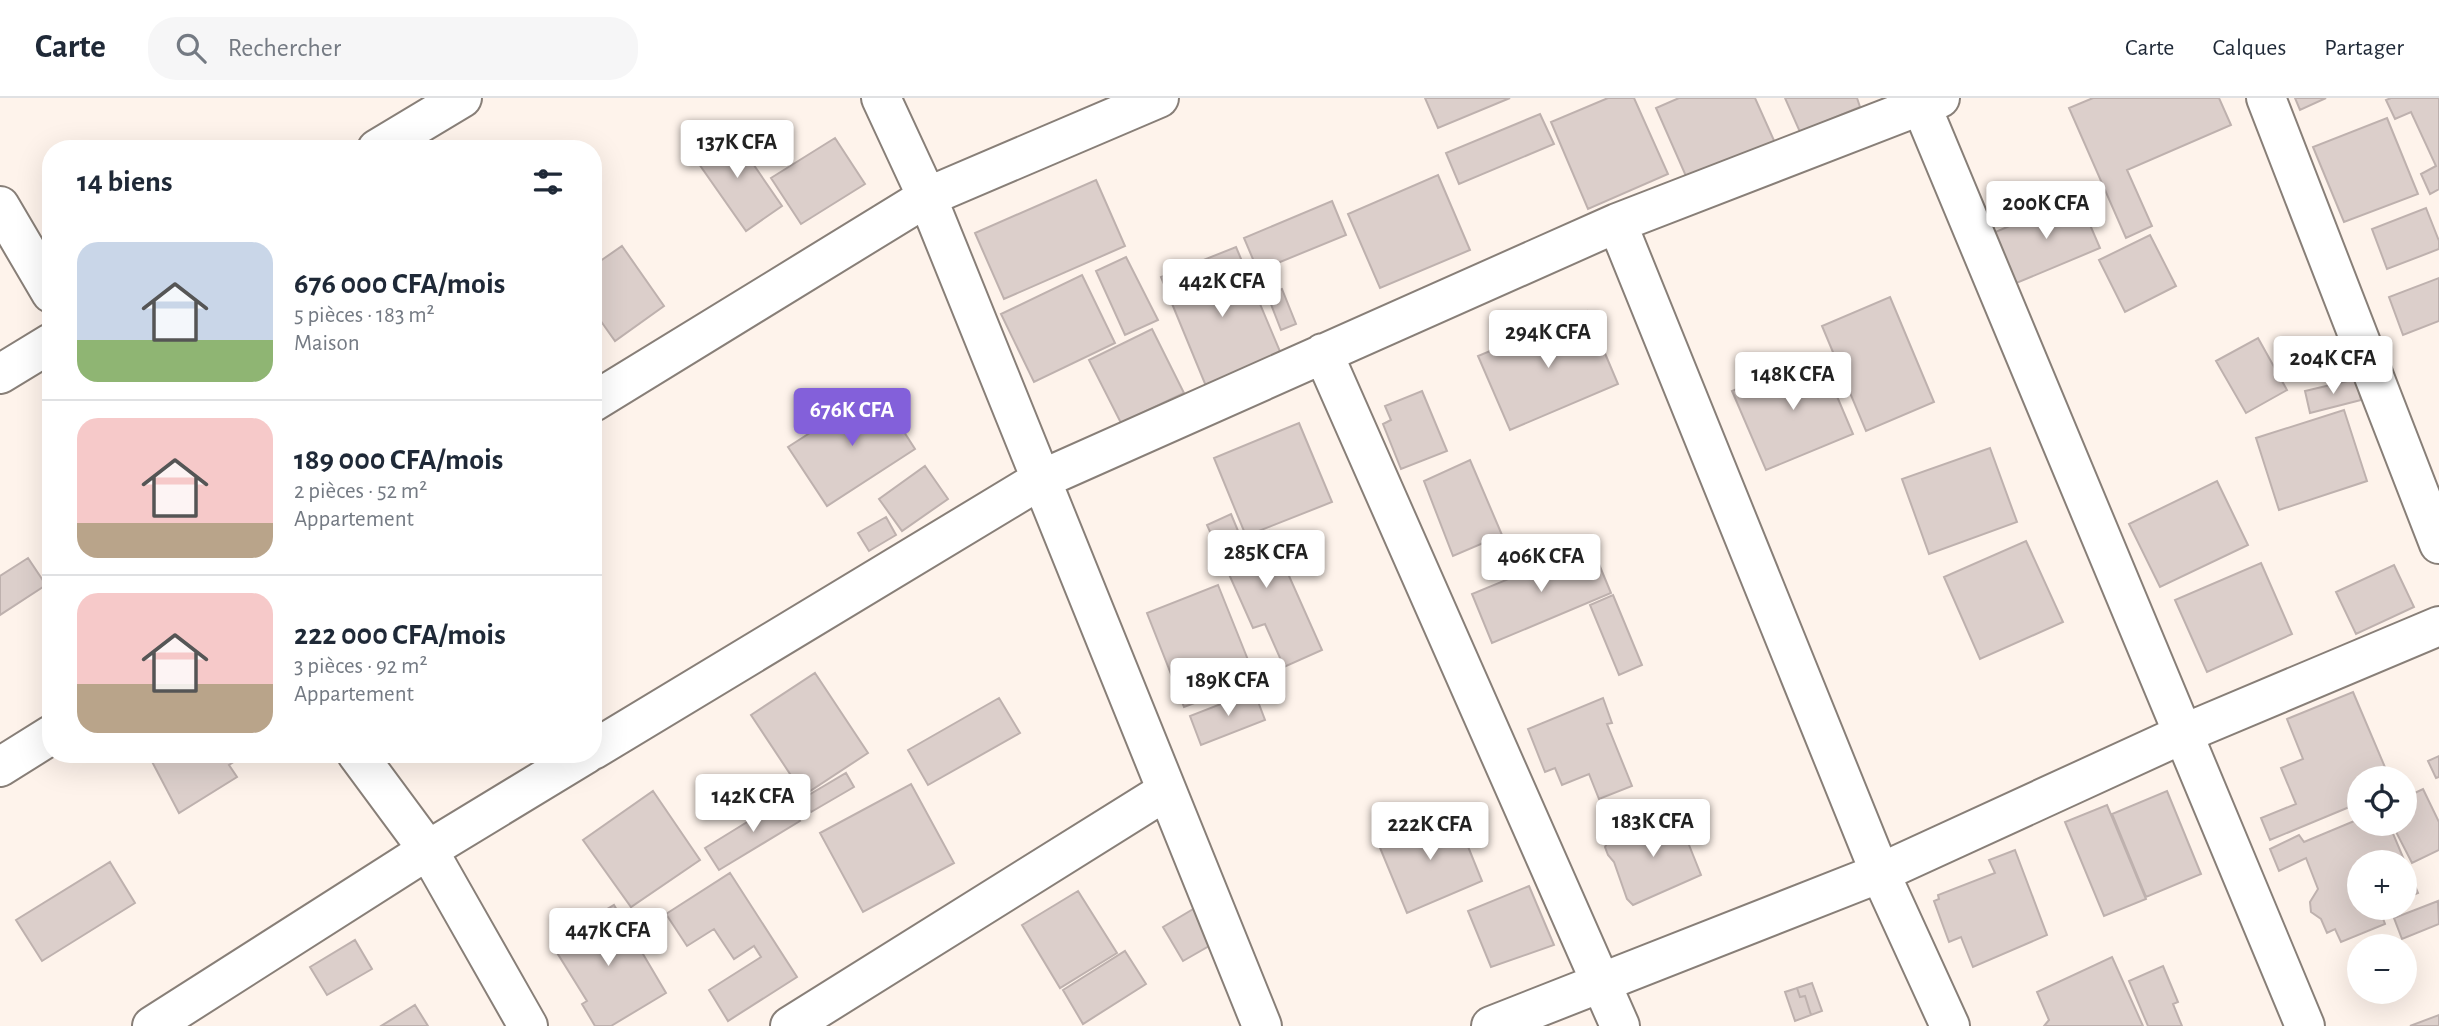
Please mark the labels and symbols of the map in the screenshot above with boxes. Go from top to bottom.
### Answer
pin: 137K CFA [665,120,809,180]
pin: 200K CFA [1974,181,2118,241]
pin: 442K CFA [1150,260,1294,319]
pin: 294K CFA [1476,310,1620,370]
pin: 204K CFA [2261,336,2405,396]
pin: 148K CFA [1721,352,1865,412]
pin: 676K CFA [780,388,924,448]
pin: 285K CFA [1194,531,1338,590]
pin: 406K CFA [1469,534,1613,594]
pin: 189K CFA [1156,658,1300,718]
pin: 142K CFA [681,774,825,834]
pin: 183K CFA [1581,800,1725,859]
pin: 222K CFA [1358,802,1502,862]
pin: 447K CFA [536,908,680,968]

